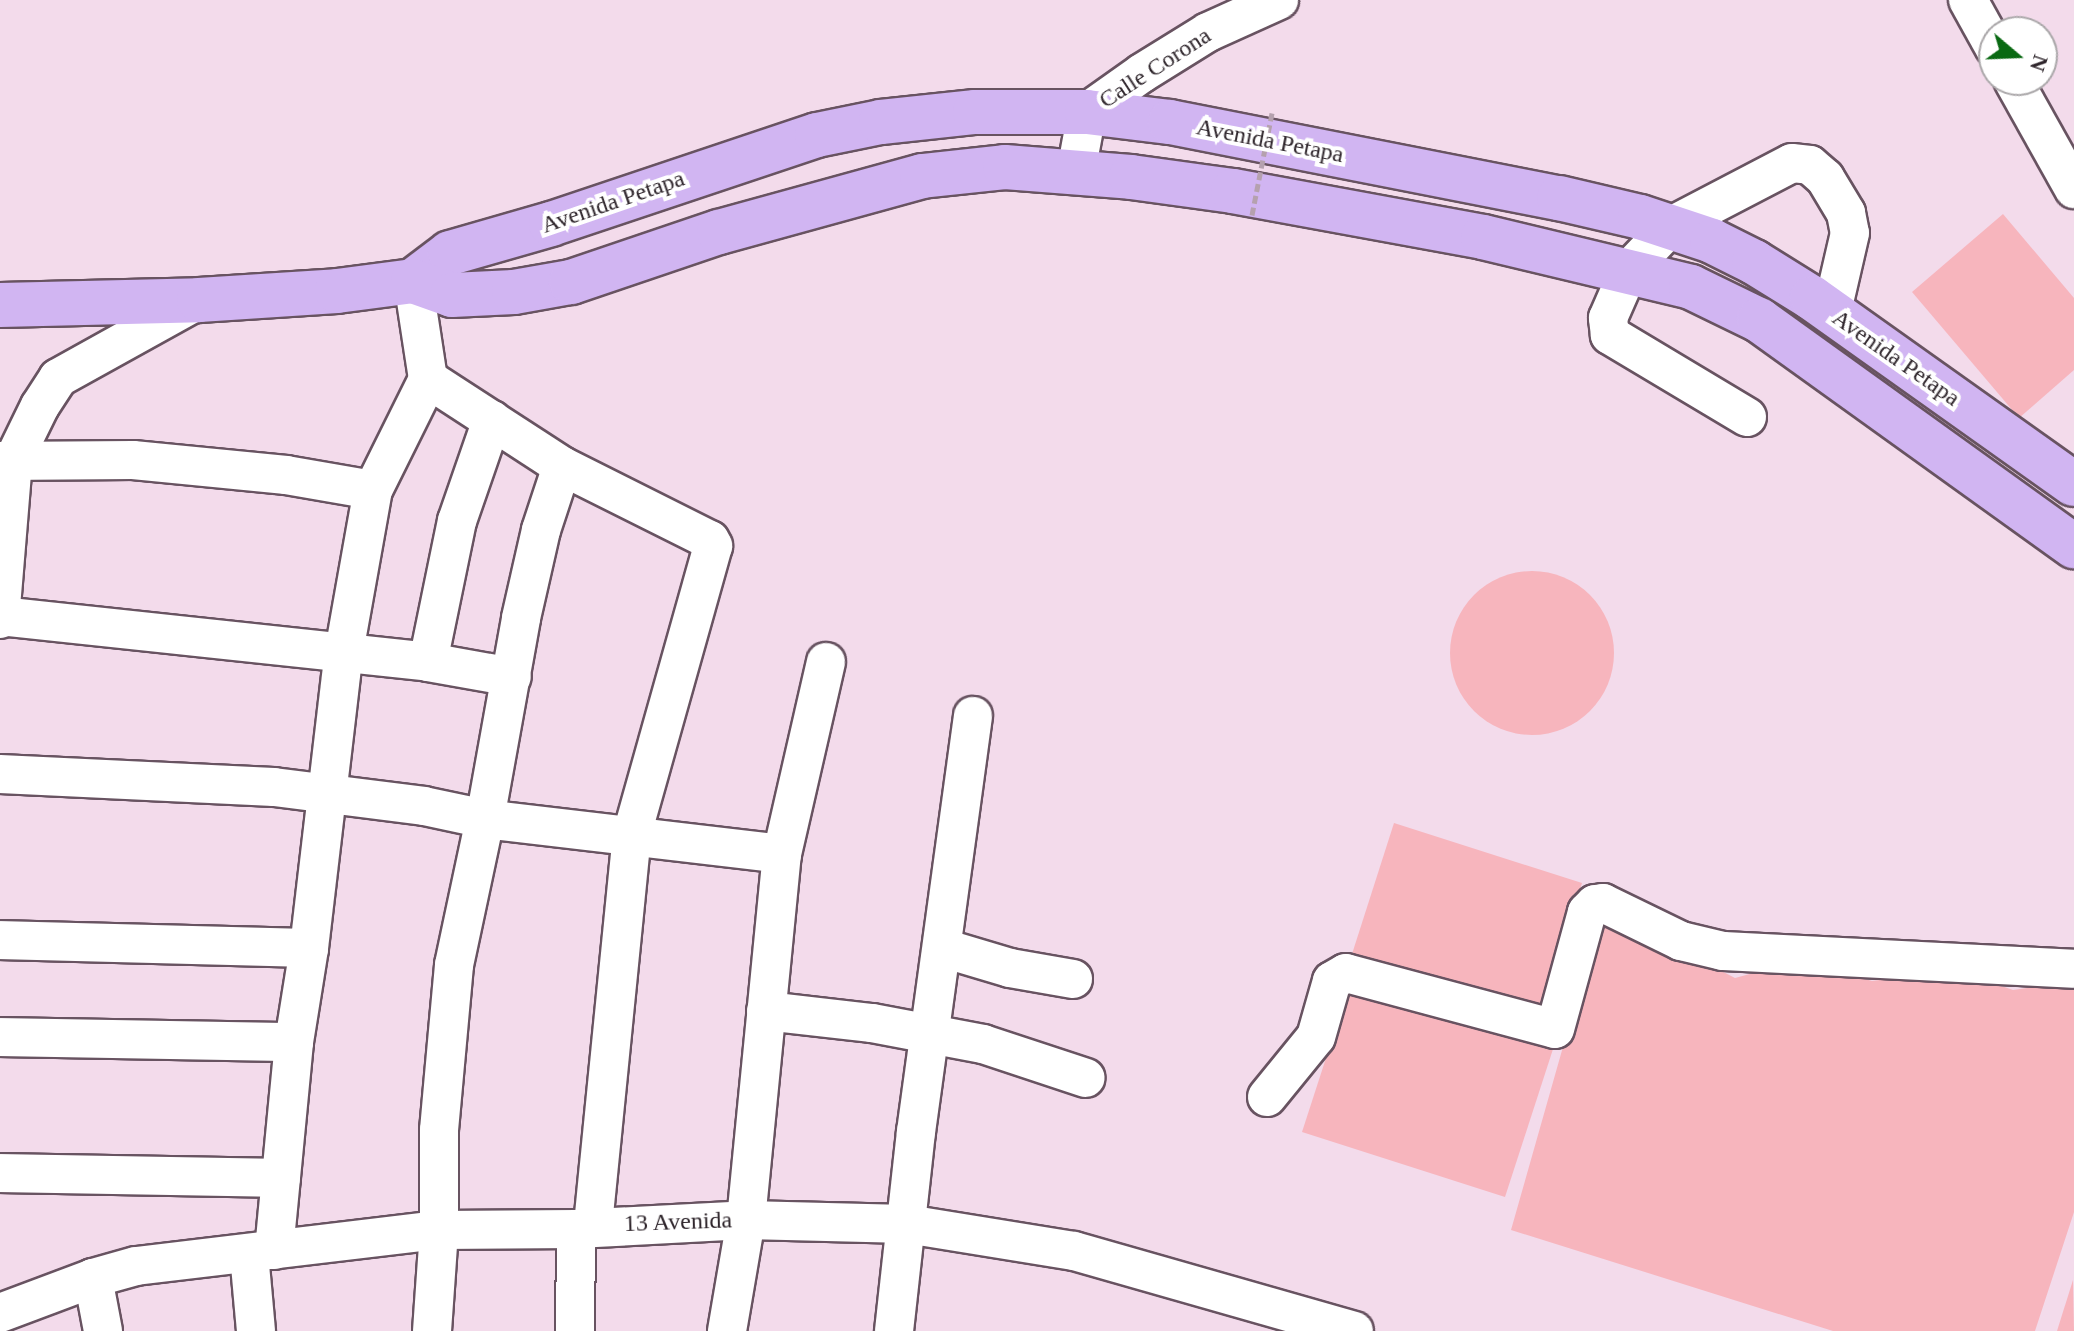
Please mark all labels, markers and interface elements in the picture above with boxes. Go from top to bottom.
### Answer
north arrow [1978,16,2058,96]
street label: Calle Corona [1094,21,1216,115]
text: N [2025,52,2054,75]
street label: Avenida Petapa [1194,113,1346,169]
street label: Avenida Petapa [538,164,688,240]
street label: Avenida Petapa [1827,303,1965,413]
street label: 13 Avenida [623,1206,733,1238]

